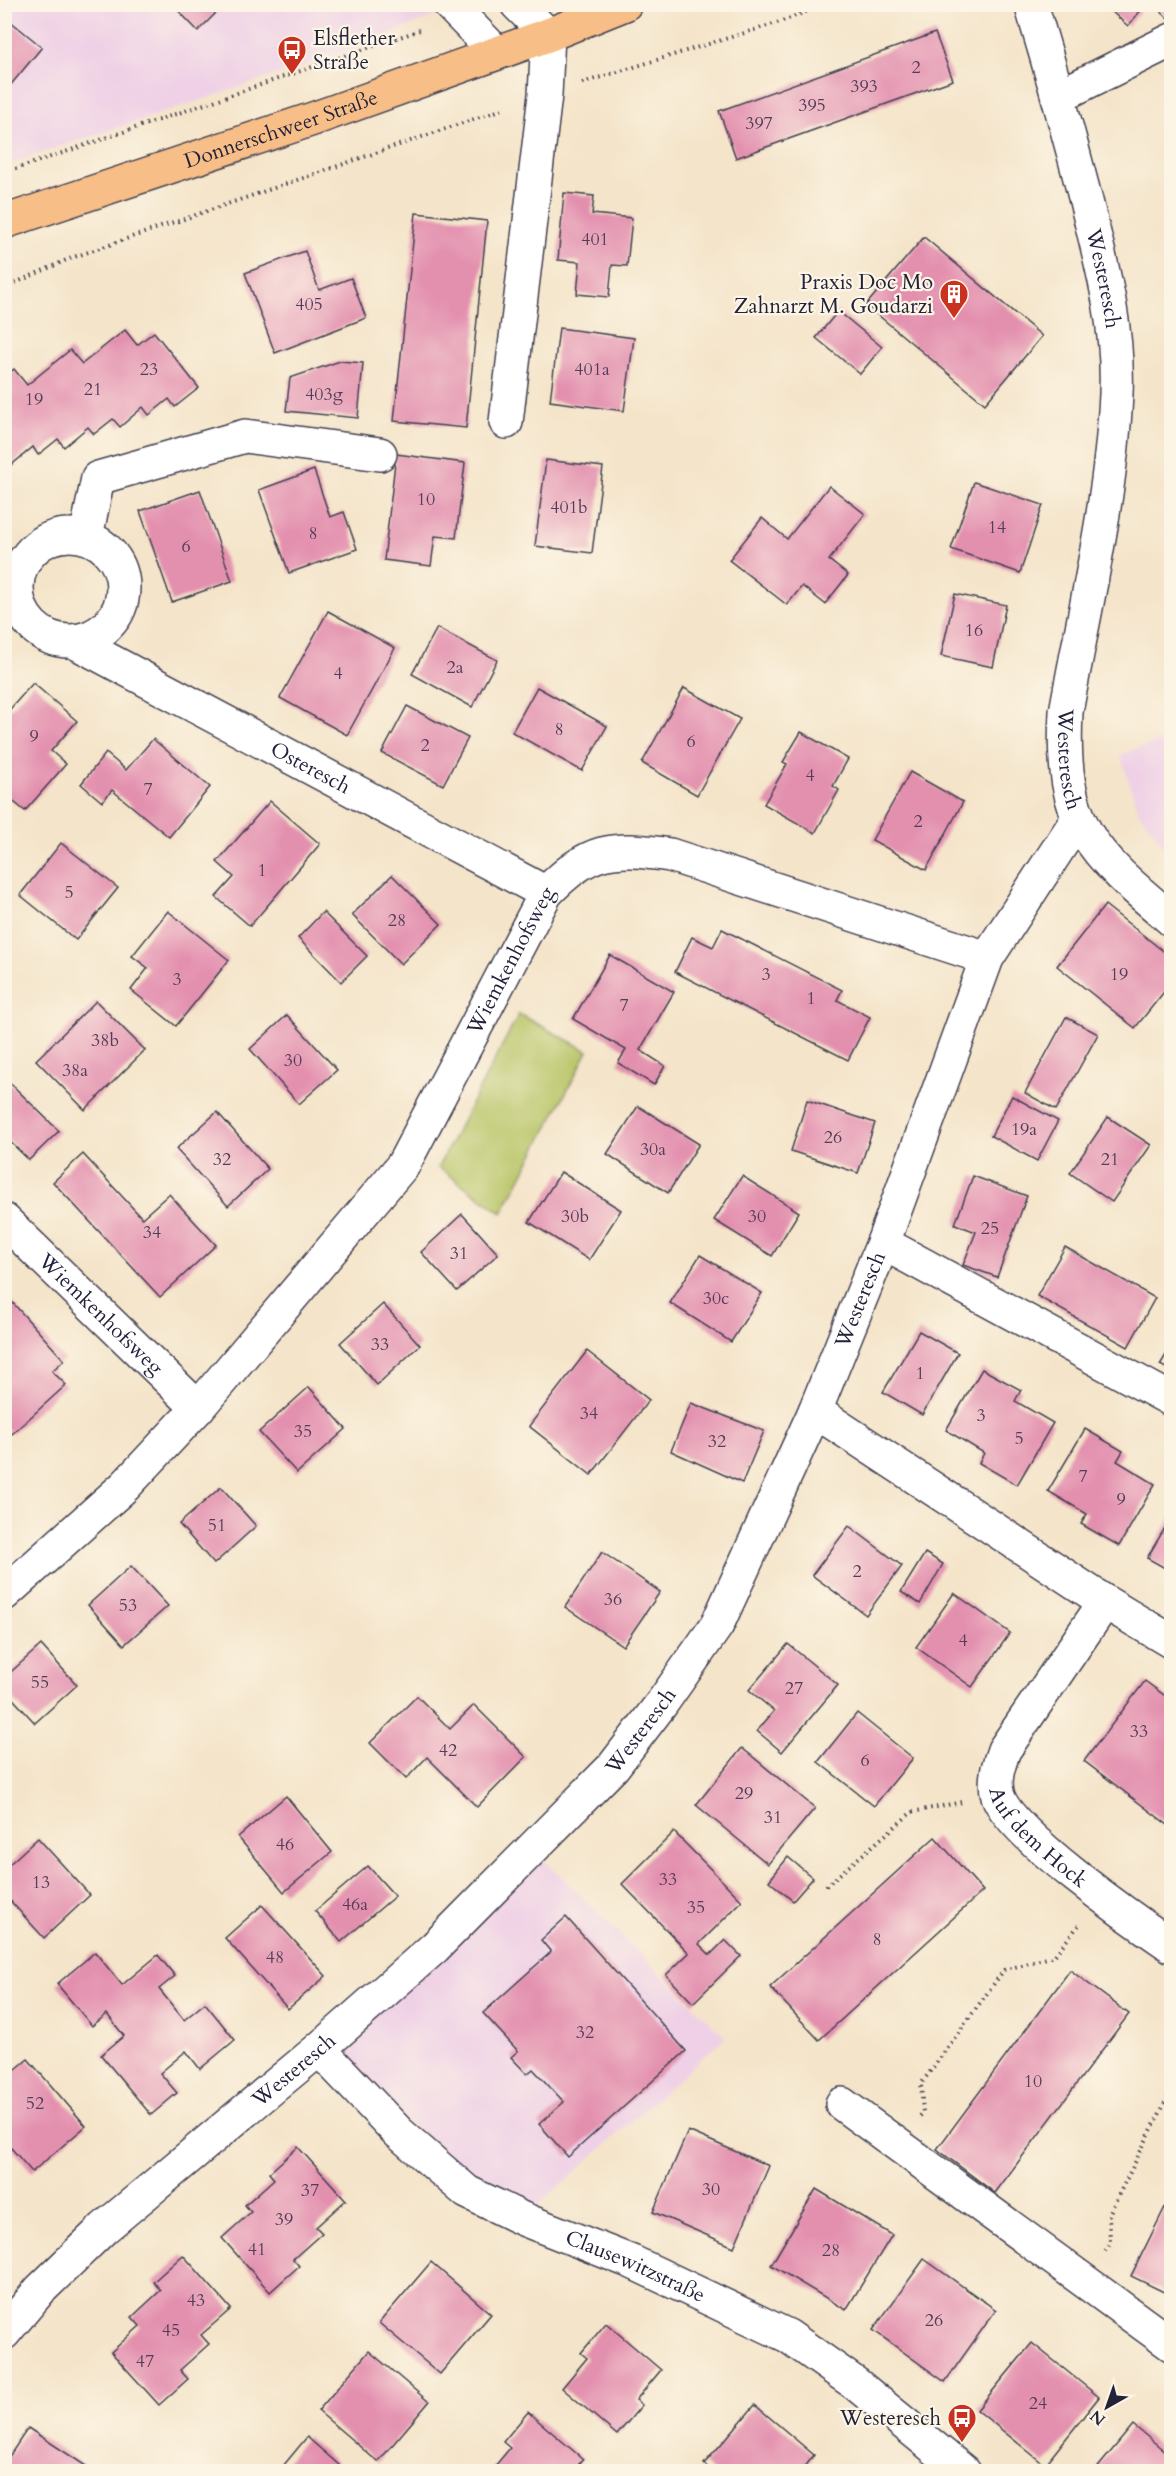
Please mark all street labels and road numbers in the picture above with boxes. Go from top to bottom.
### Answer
street label: Donnerschweer Straße [180,83,382,176]
street label: Westeresch [1078,225,1127,331]
street label: Westeresch [1050,707,1089,814]
street label: Osteresch [265,735,356,801]
street label: Wiemkenhofsweg [460,881,562,1041]
street label: Wiemkenhofsweg [31,1246,170,1382]
street label: Westeresch [828,1247,893,1353]
street label: Westeresch [598,1682,683,1781]
street label: Auf dem Hock [981,1784,1094,1895]
street label: Westeresch [245,2026,343,2115]
street label: Clausewitzstraße [561,2223,710,2310]

